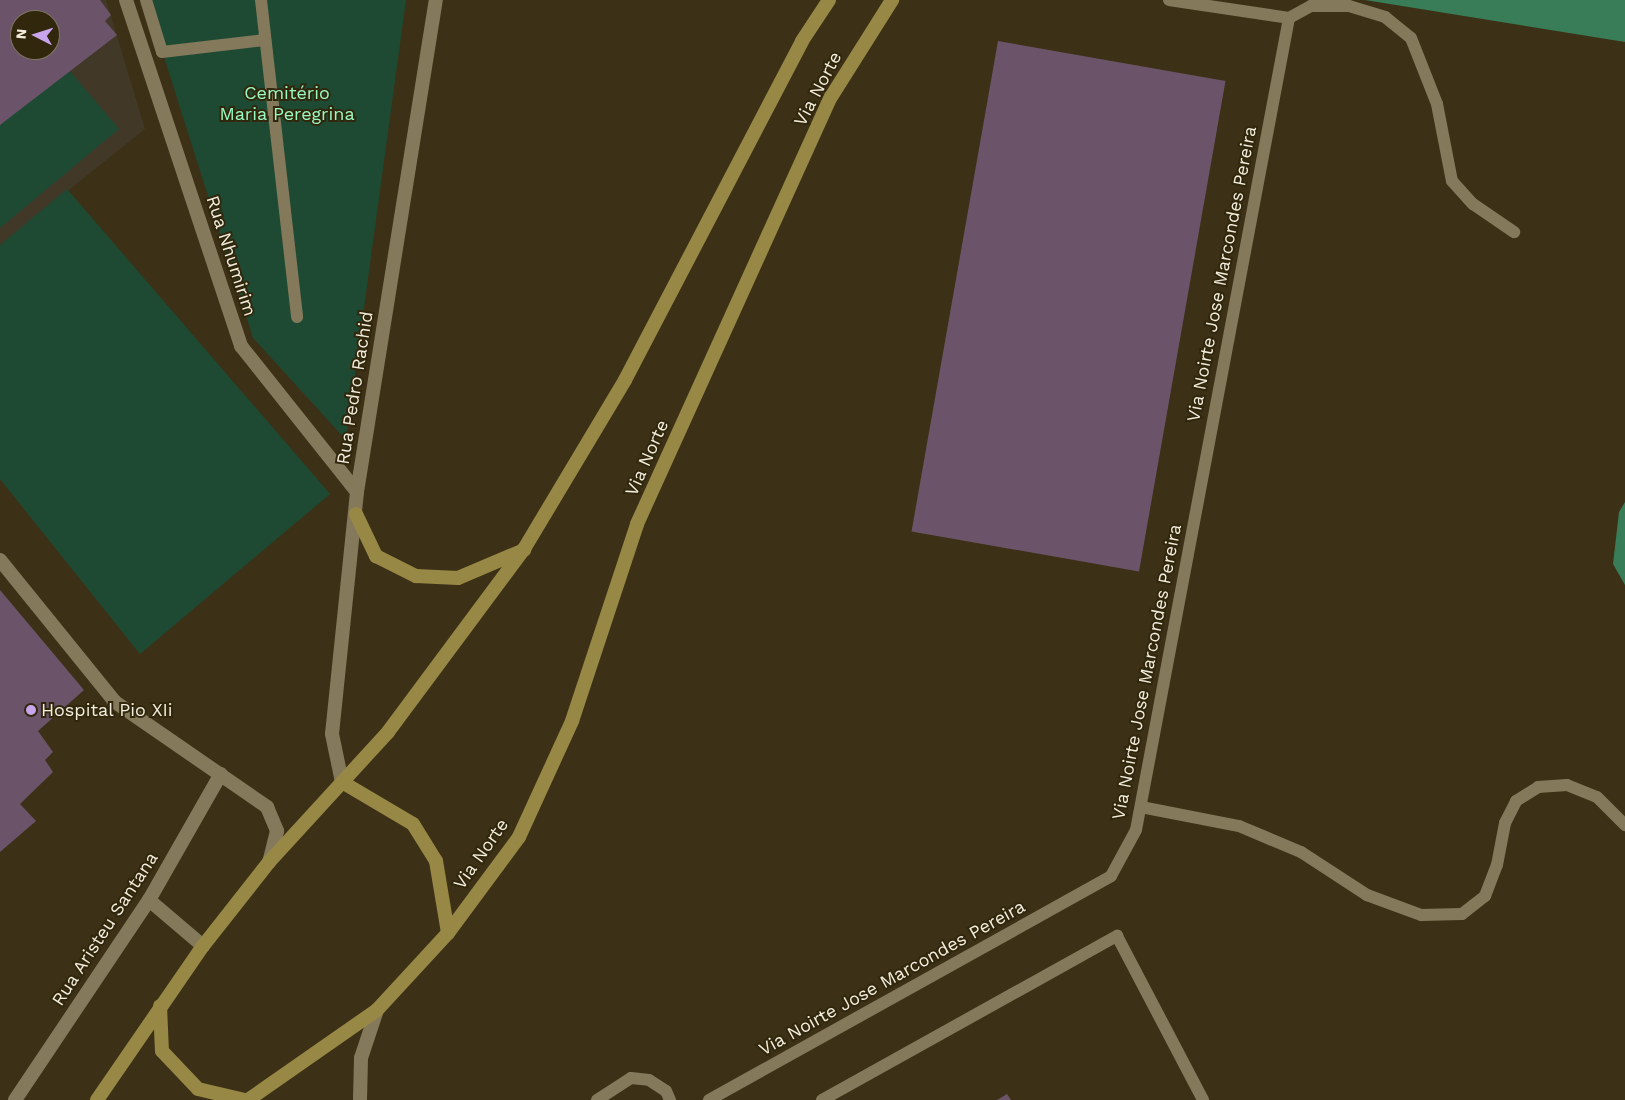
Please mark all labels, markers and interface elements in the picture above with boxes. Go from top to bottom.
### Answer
north arrow [10,10,60,60]
text: N [13,28,29,40]
street label: Via Norte [789,48,847,130]
park label: Cemitério Maria Peregrina [219,83,355,126]
street label: Via Noirte Jose Marcondes Pereira [1183,124,1261,424]
street label: Rua Nhumirim [201,193,261,319]
street label: Rua Pedro Rachid [332,310,378,466]
street label: Via Norte [621,416,673,500]
street label: Via Noirte Jose Marcondes Pereira [1108,522,1186,822]
place label: Hospital Pio XIi [41,699,173,721]
marker: Hospital Pio XIi [25,704,37,716]
street label: Via Norte [449,814,513,894]
street label: Rua Aristeu Santana [47,848,163,1010]
street label: Via Noirte Jose Marcondes Pereira [755,895,1029,1061]

